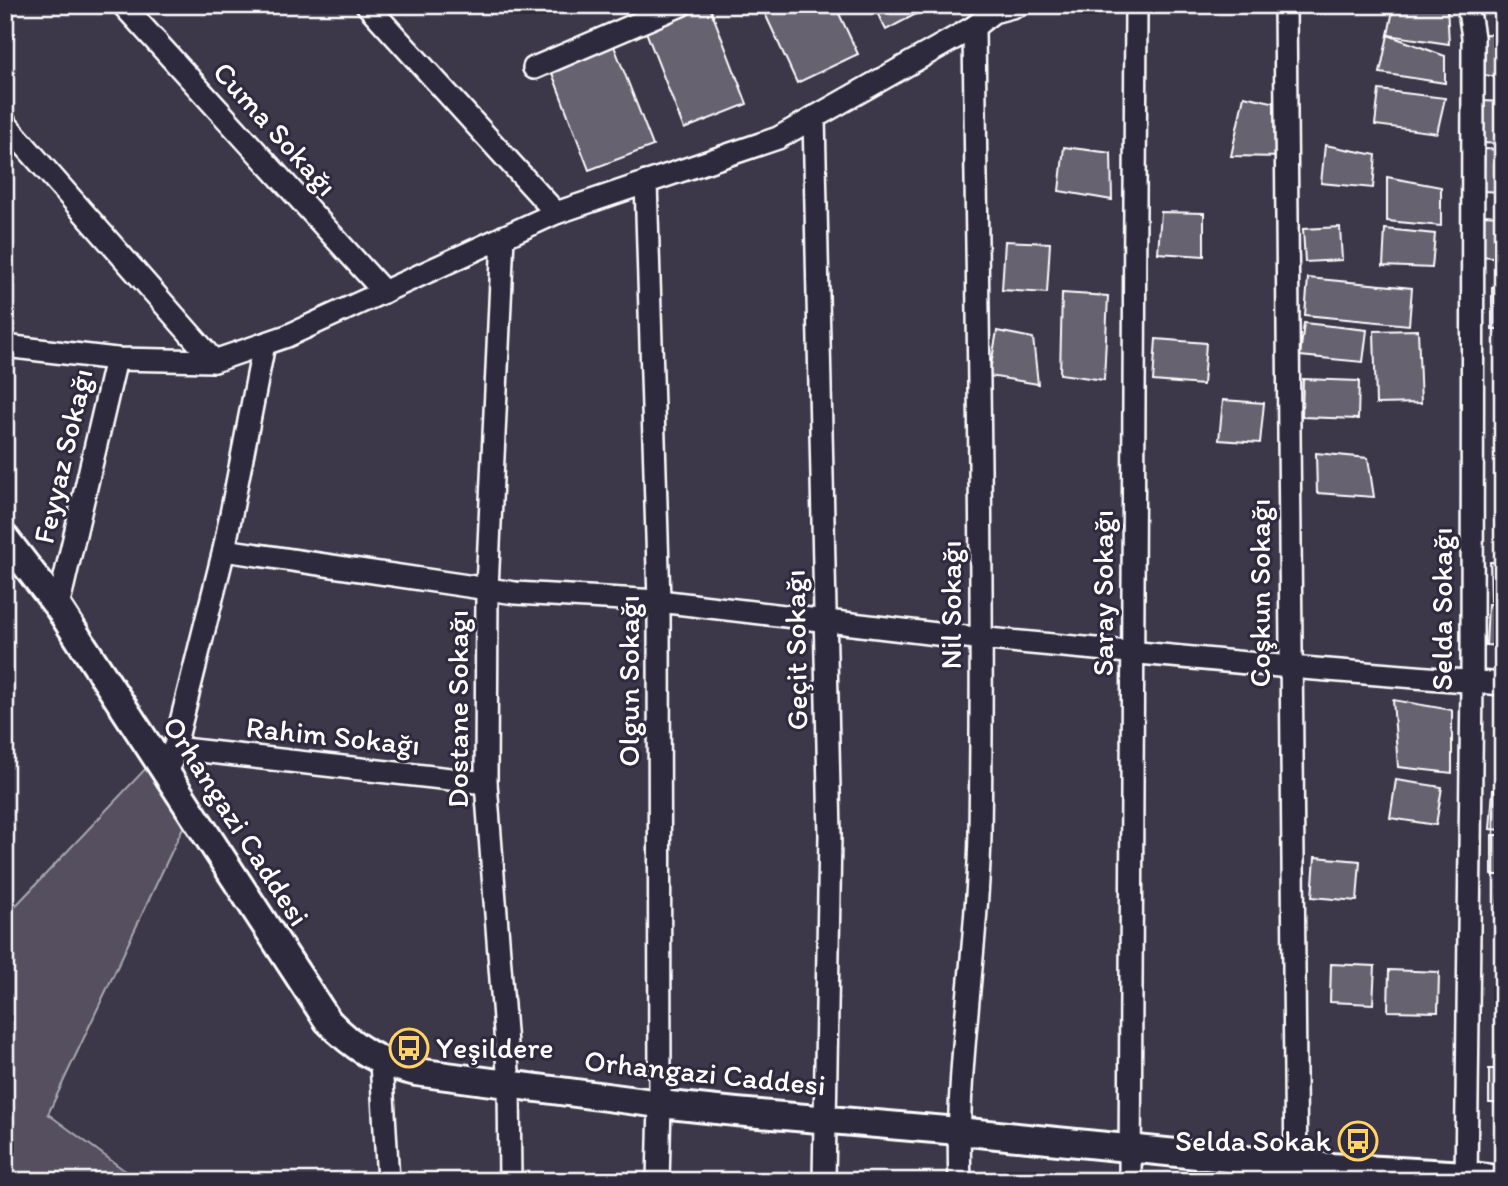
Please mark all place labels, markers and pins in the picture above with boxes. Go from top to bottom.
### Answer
bus stop icon: Yeşildere [388,1027,430,1069]
place label: Yeşildere [436,1029,554,1066]
bus stop icon: Selda Sokak [1337,1120,1379,1162]
place label: Selda Sokak [1175,1122,1331,1159]

